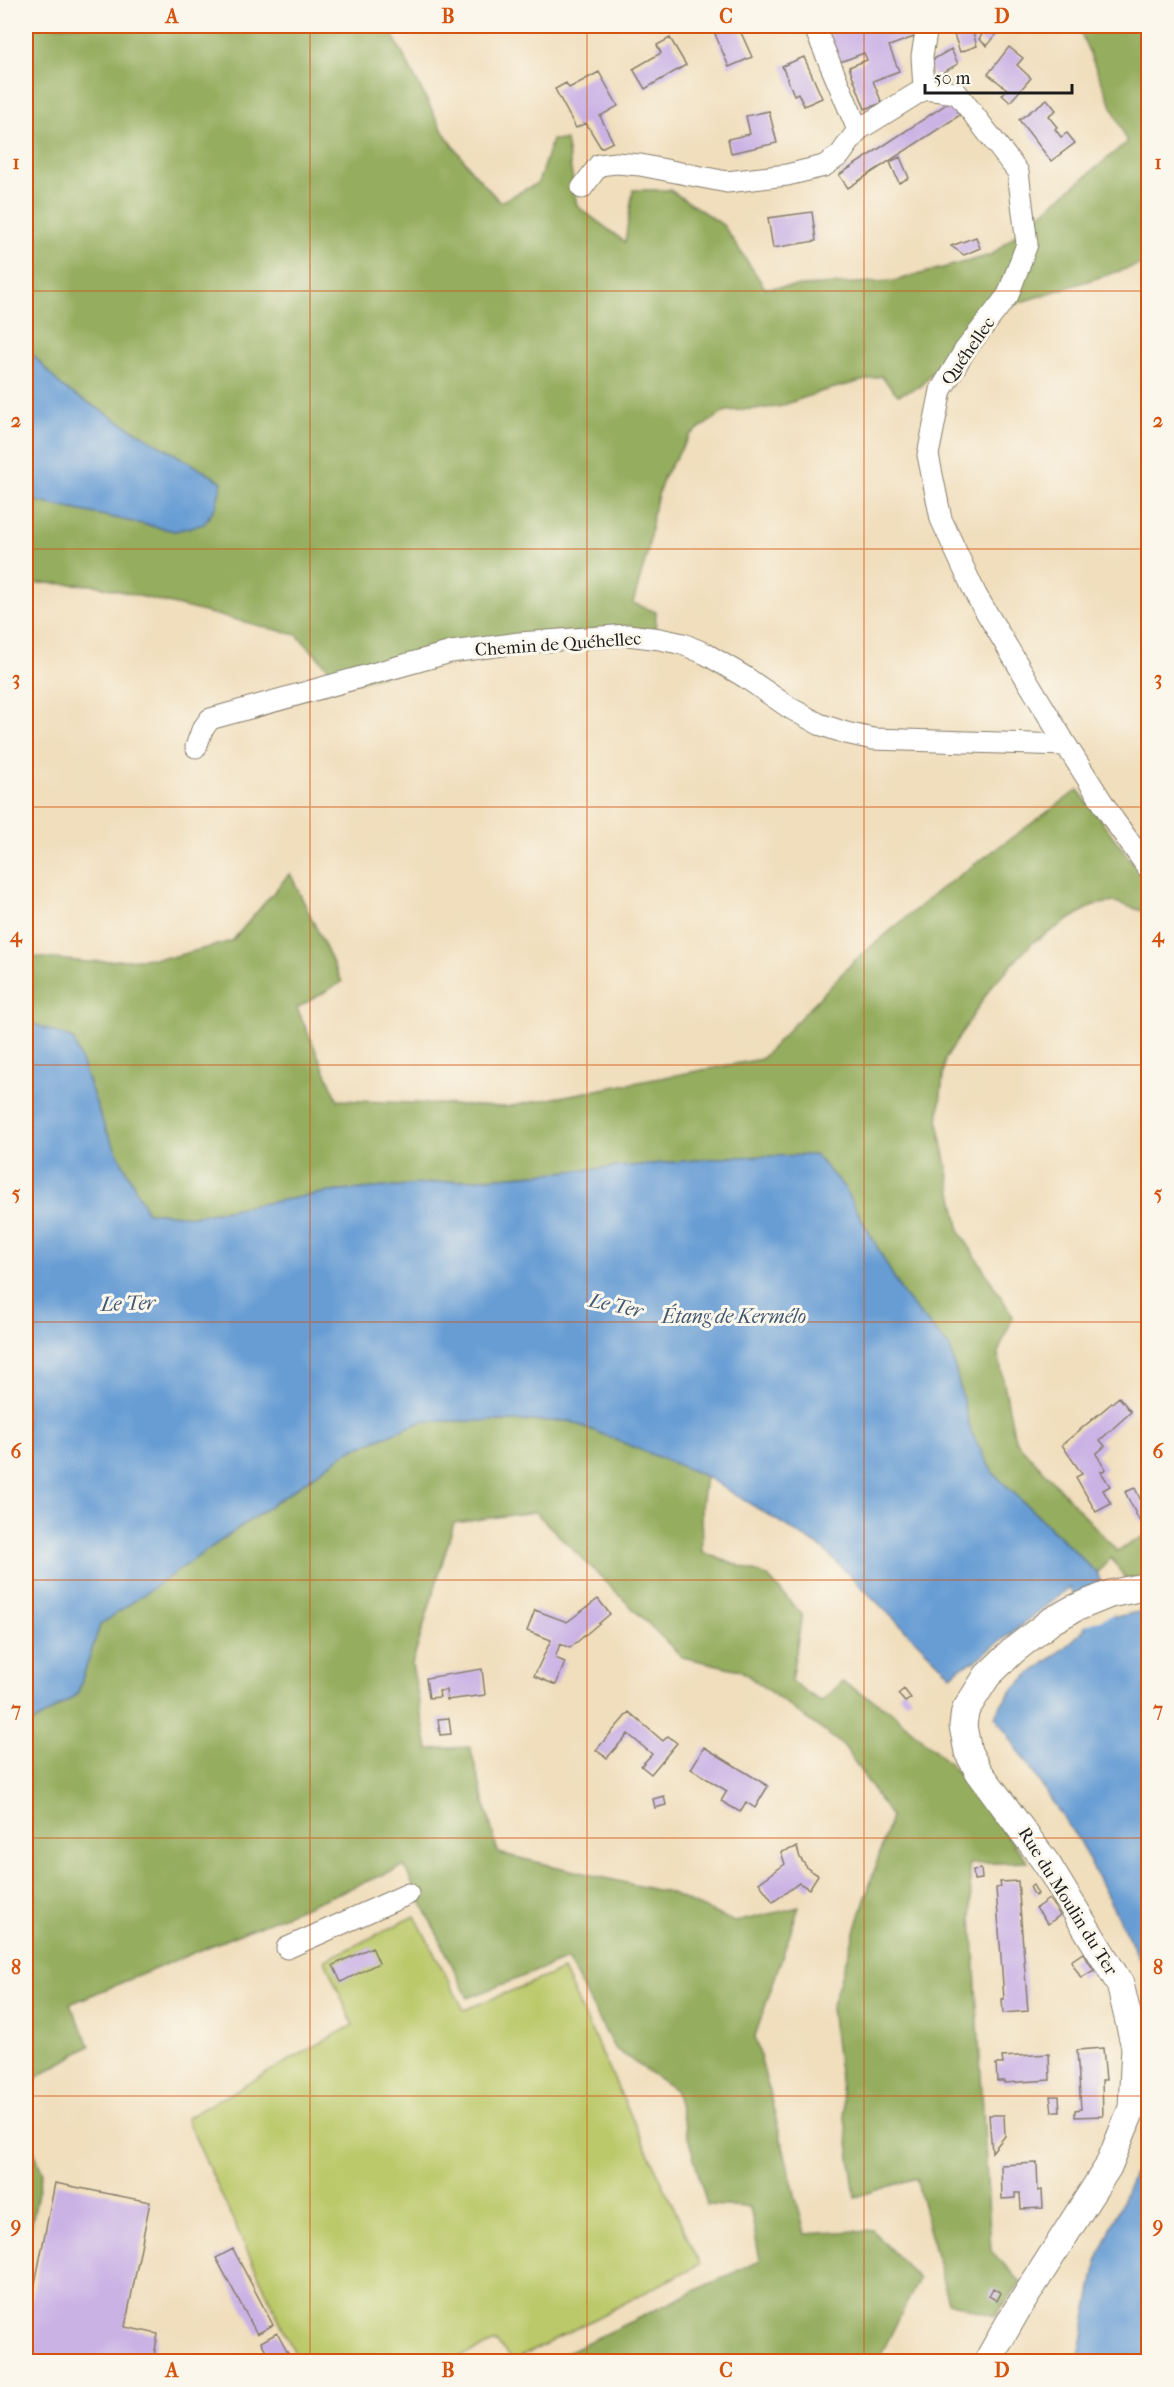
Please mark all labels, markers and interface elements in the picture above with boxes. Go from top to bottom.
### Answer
text: A [164,5,180,28]
text: B [441,5,455,28]
text: C [719,5,733,28]
text: D [994,5,1010,28]
scale bar [925,57,1072,95]
text: 50 m [934,68,971,89]
text: 1 [12,151,20,174]
text: 1 [1154,151,1162,174]
street label: Quéhellec [937,313,1000,389]
text: 2 [11,409,21,432]
text: 2 [1153,409,1163,432]
street label: Chemin de Quéhellec [474,628,642,661]
text: 3 [12,667,20,690]
text: 3 [1154,667,1162,690]
text: 4 [9,924,23,948]
text: 4 [1151,924,1165,948]
text: 5 [12,1182,21,1205]
text: 5 [1154,1182,1163,1205]
water label: Le Ter [585,1288,647,1323]
water label: Le Ter [98,1291,158,1316]
water label: Étang de Kermélo [661,1303,806,1328]
text: 6 [11,1440,23,1463]
text: 6 [1153,1440,1165,1463]
text: 7 [10,1698,21,1721]
text: 7 [1152,1698,1163,1721]
street label: Rue du Moulin du Ter [1014,1823,1122,1979]
text: 8 [11,1956,21,1979]
text: 8 [1153,1956,1163,1979]
text: 9 [10,2214,21,2237]
text: 9 [1152,2214,1163,2237]
text: A [164,2359,180,2382]
text: B [441,2359,455,2382]
text: C [719,2359,733,2382]
text: D [994,2359,1010,2382]

